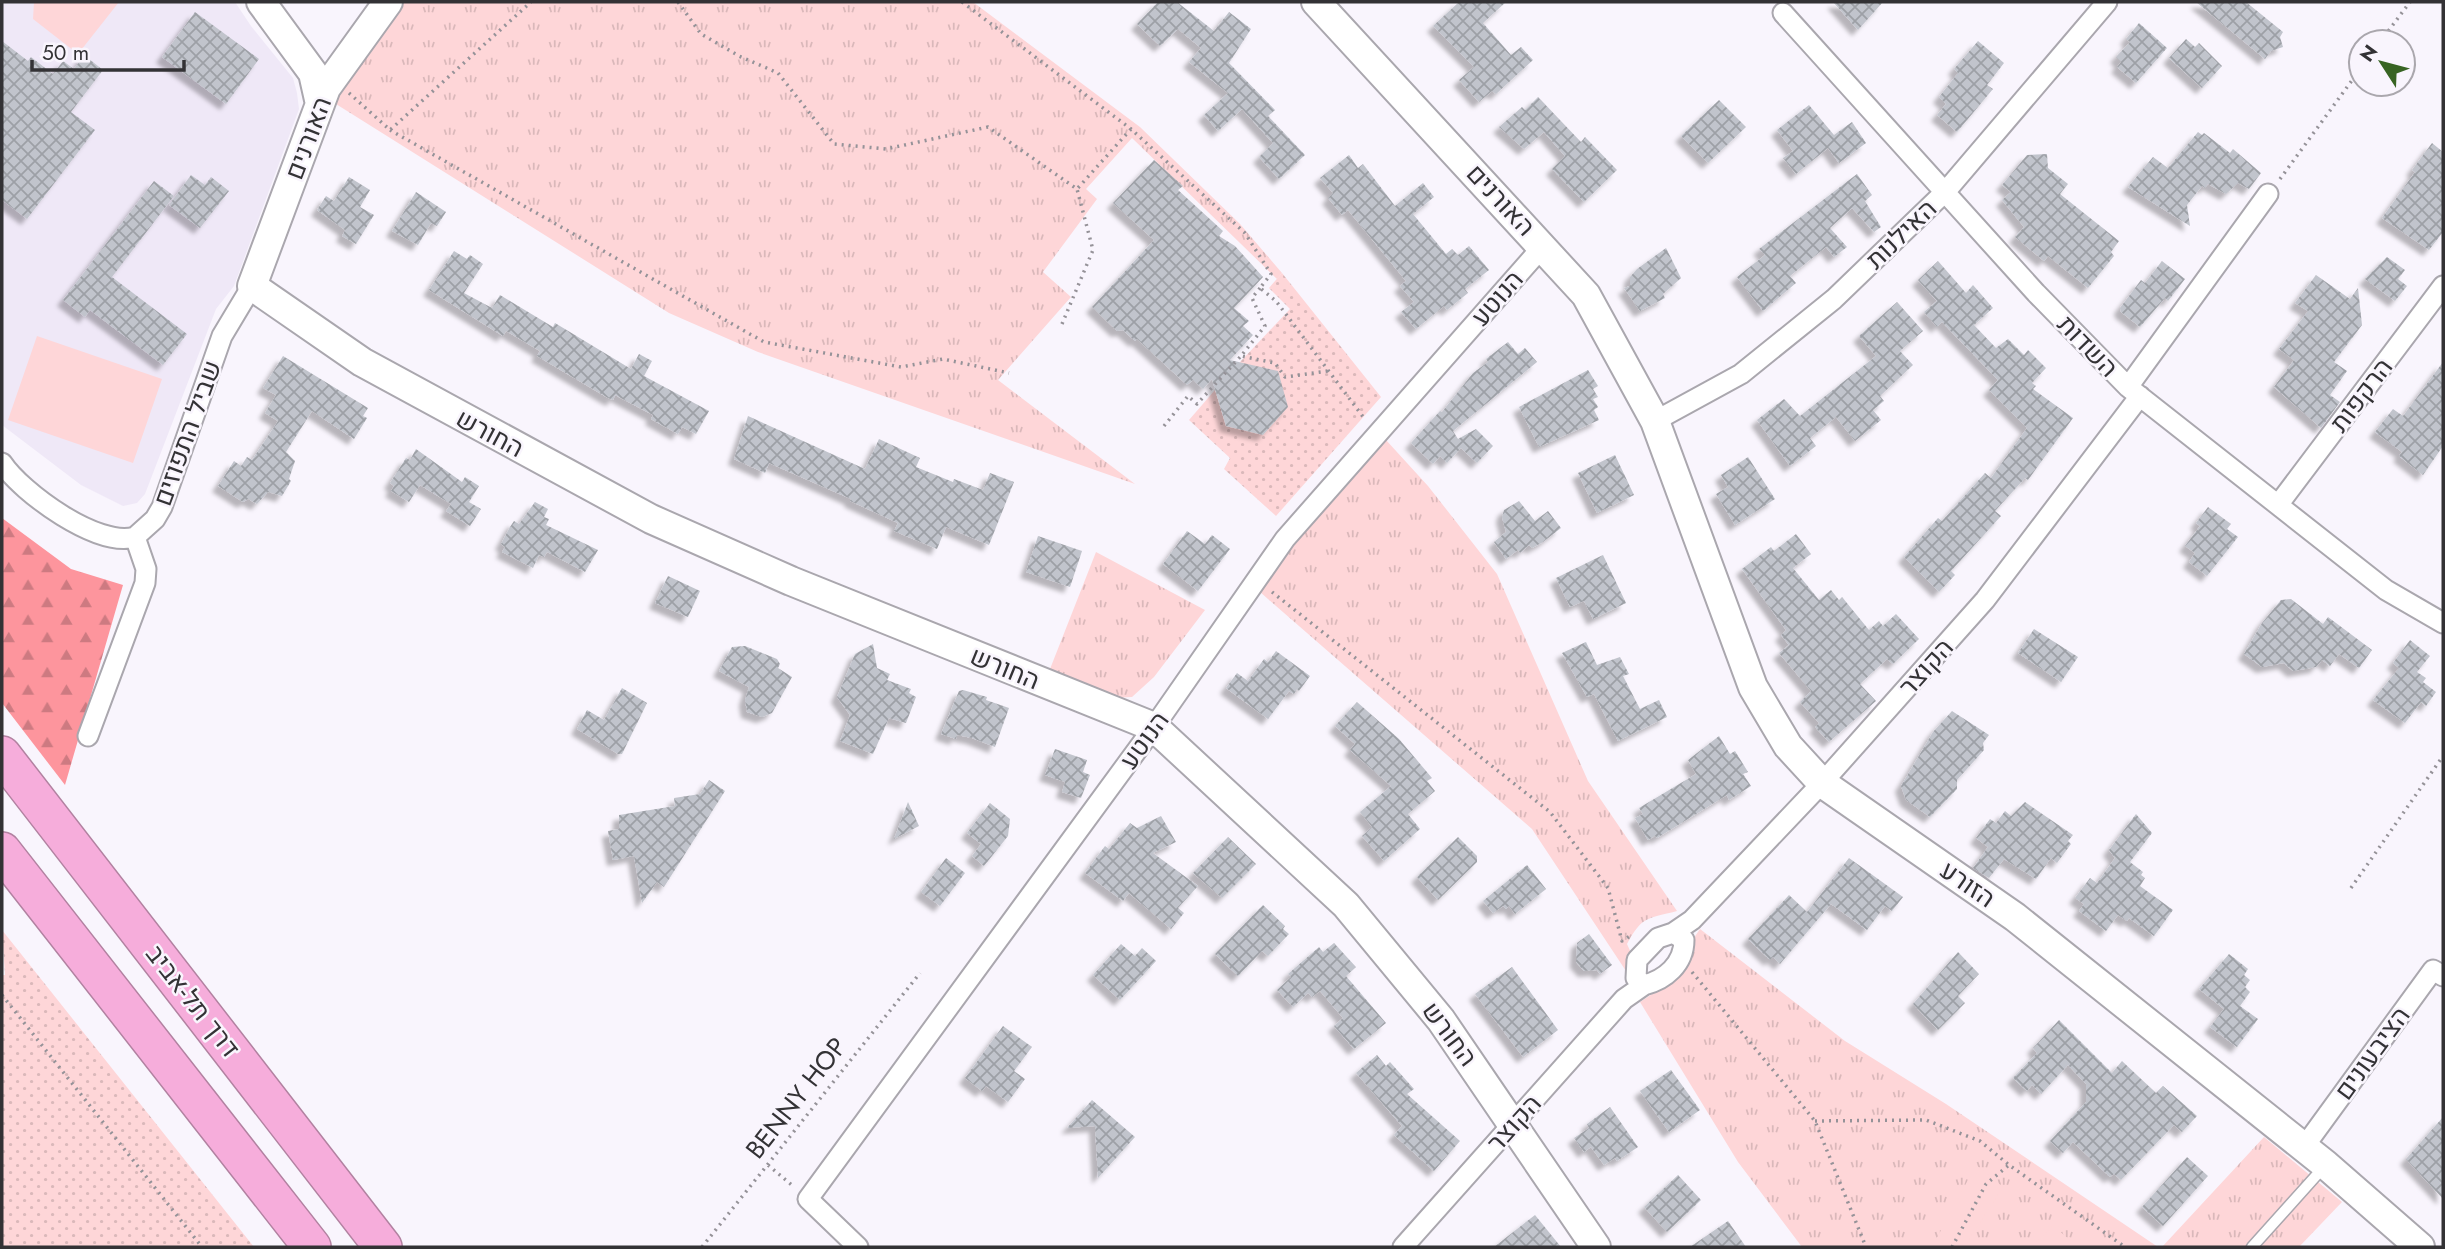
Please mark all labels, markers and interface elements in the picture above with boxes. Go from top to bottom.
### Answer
scale bar [32,28,184,72]
north arrow [2347,28,2417,98]
text: 50 m [42,38,89,68]
text: N [2353,39,2384,67]
street label: האורנים [275,91,341,185]
street label: האורנים [1458,156,1544,244]
street label: האילנות [1857,190,1945,278]
street label: הנוטע [1462,262,1532,334]
street label: השדות [2049,306,2127,386]
street label: הרקפות [2320,350,2402,440]
street label: שביל התפוזים [143,355,231,511]
street label: החורש [449,399,531,467]
street label: הקוצר [1890,630,1962,704]
street label: החורש [964,637,1046,699]
street label: הנוטע [1110,703,1178,777]
street label: הזורע [1933,851,2003,917]
street label: דרך תל-אביב [137,937,249,1065]
street label: החורש [1413,994,1487,1074]
street label: הציבעונים [2325,998,2419,1108]
street label: BENNY HOP [736,1029,856,1167]
street label: הקוצר [1478,1086,1550,1160]

